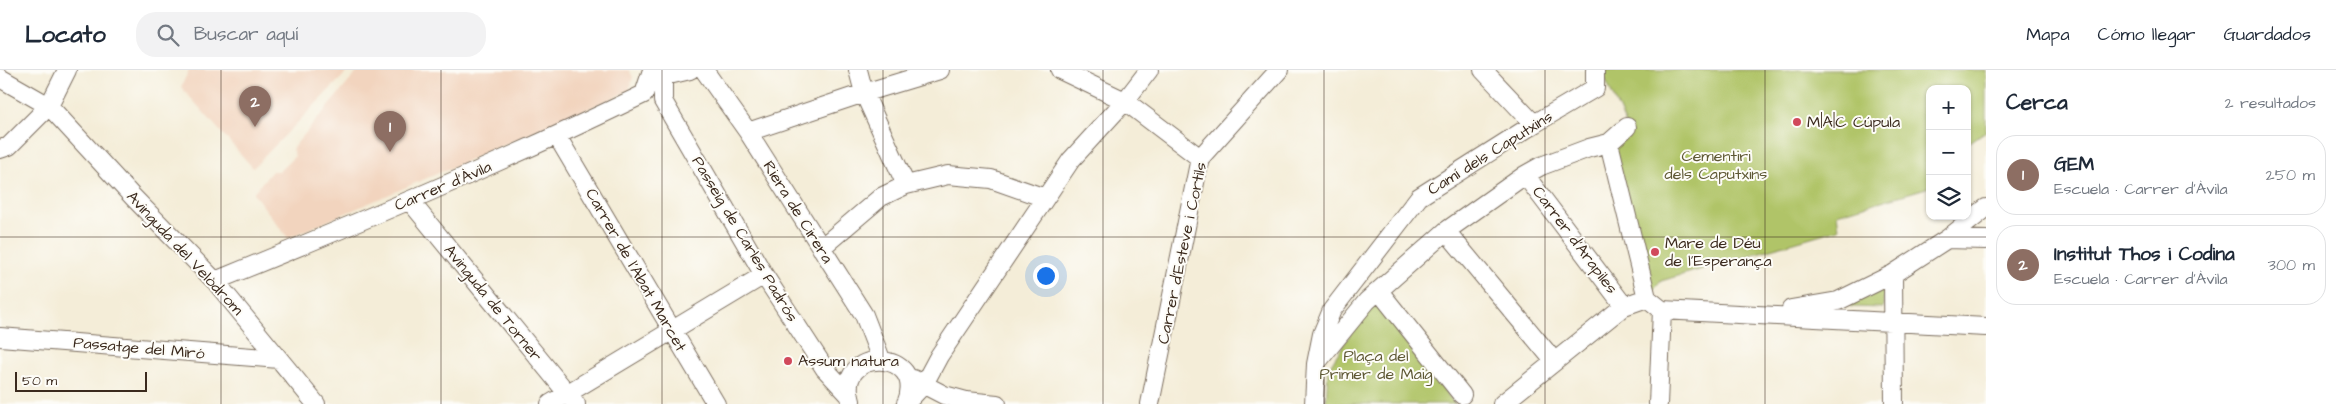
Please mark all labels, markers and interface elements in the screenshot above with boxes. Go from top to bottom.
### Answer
search box [136,12,486,57]
text: Locato [25,18,106,52]
icon: search [154,21,182,49]
text: Buscar aquí [194,21,298,48]
text: Mapa [2026,22,2070,47]
text: Cómo llegar [2098,22,2196,47]
text: Guardados [2224,22,2311,47]
map controls [1926,85,1971,220]
button: + [1926,85,1971,130]
pin: 2 [239,86,271,127]
text: Cerca [2006,88,2068,117]
text: 2 resultados [2224,92,2316,114]
street label: Camí dels Caputxins [1423,106,1557,200]
pin: 1 [374,111,406,152]
place label: M|A|C Cúpula [1807,111,1900,133]
marker: M|A|C Cúpula [1791,116,1803,128]
button: − [1926,130,1971,175]
park label: Cementiri dels Caputxins [1665,145,1767,185]
text: GEM [2054,151,2094,178]
street label: Passeig de Carles Padrós [686,152,803,326]
street label: Carrer d'Àvila [391,156,495,216]
street label: Riera de Cirera [758,156,838,268]
street label: Carrer d'Esteve i Cortils [1152,160,1212,346]
text: 1 [2022,164,2024,186]
text: 250 m [2266,164,2315,186]
button: layers [1926,175,1971,220]
text: Escuela · Carrer d'Àvila [2054,178,2228,200]
street label: Carrer d'Arapiles [1527,182,1623,298]
street label: Carrer de l'Abat Marcet [580,184,692,356]
street label: Avinguda del Velòdrom [121,186,249,321]
place label: Mare de Déu de l'Esperança [1665,232,1772,272]
street label: Avinguda de Torner [438,240,547,367]
text: Institut Thos i Codina [2054,241,2235,268]
marker: Mare de Déu de l'Esperança [1649,246,1661,258]
text: 2 [2018,254,2028,276]
text: 300 m [2268,254,2315,276]
your location [1033,263,1059,289]
text: Escuela · Carrer d'Àvila [2054,268,2228,290]
street label: Passatge del Miró [72,331,206,366]
park label: Plaça del Primer de Maig [1319,345,1433,386]
place label: Assum natura [798,350,899,372]
marker: Assum natura [782,355,794,367]
scale bar [15,369,148,392]
text: 50 m [22,371,57,391]

